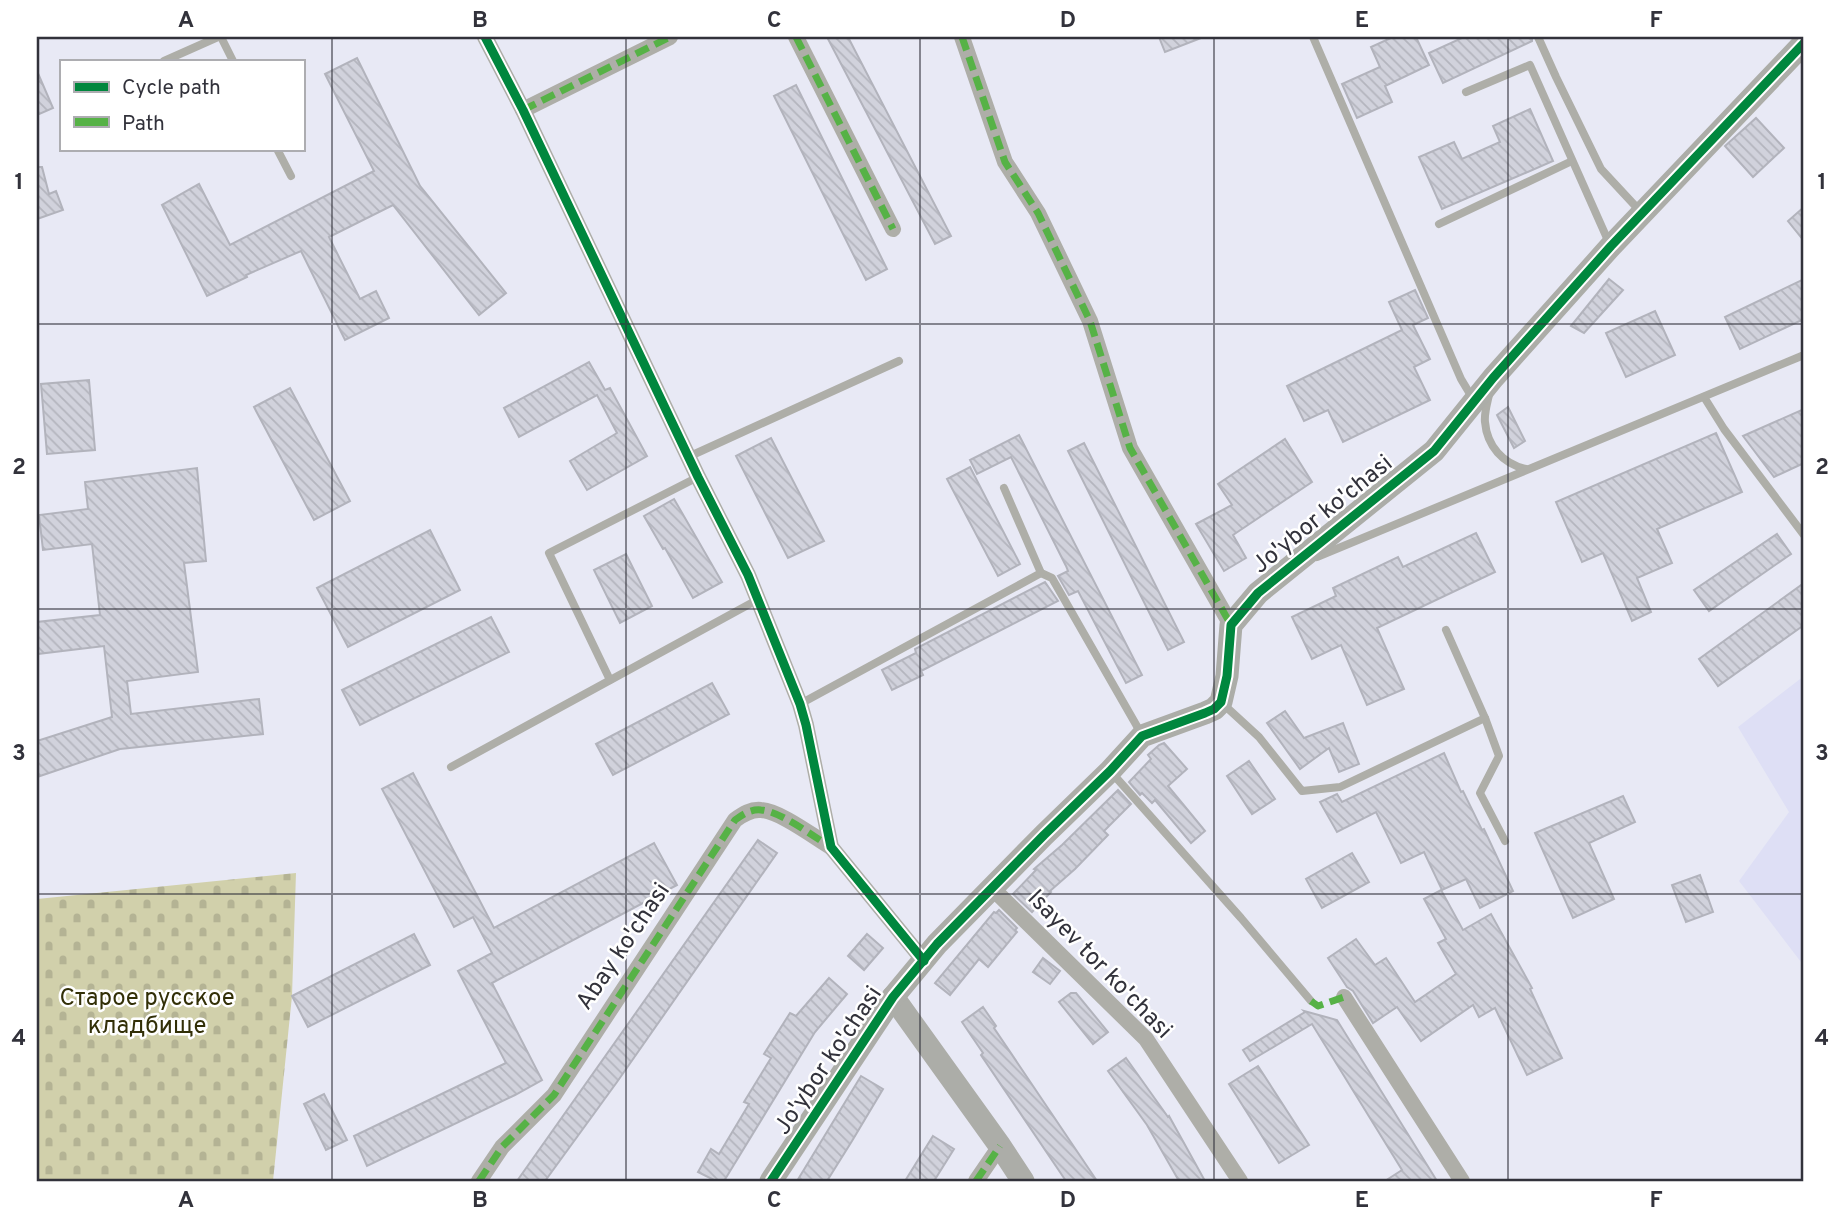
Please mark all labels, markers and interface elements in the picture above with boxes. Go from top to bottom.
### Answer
text: A [178,7,194,36]
text: B [472,7,488,36]
text: C [767,7,781,36]
text: D [1060,7,1076,36]
text: E [1355,7,1369,36]
text: F [1649,7,1663,36]
legend [60,60,304,150]
text: Cycle path [122,75,221,102]
text: Path [122,111,165,138]
text: 1 [14,169,24,198]
text: 1 [1817,169,1827,198]
street label: Jo'ybor ko'chasi [1246,449,1400,581]
text: 2 [12,454,26,483]
text: 2 [1815,454,1829,483]
text: 3 [12,740,26,769]
text: 3 [1815,740,1829,769]
street label: Abay ko'chasi [570,878,678,1016]
street label: Isayev tor ko'chasi [1020,884,1178,1046]
street label: Jo'ybor ko'chasi [768,981,890,1141]
park label: Старое русское кладбище [59,984,235,1042]
text: 4 [12,1025,26,1054]
text: 4 [1815,1025,1829,1054]
text: A [178,1187,194,1216]
text: B [472,1187,488,1216]
text: C [767,1187,781,1216]
text: D [1060,1187,1076,1216]
text: E [1355,1187,1369,1216]
text: F [1649,1187,1663,1216]

